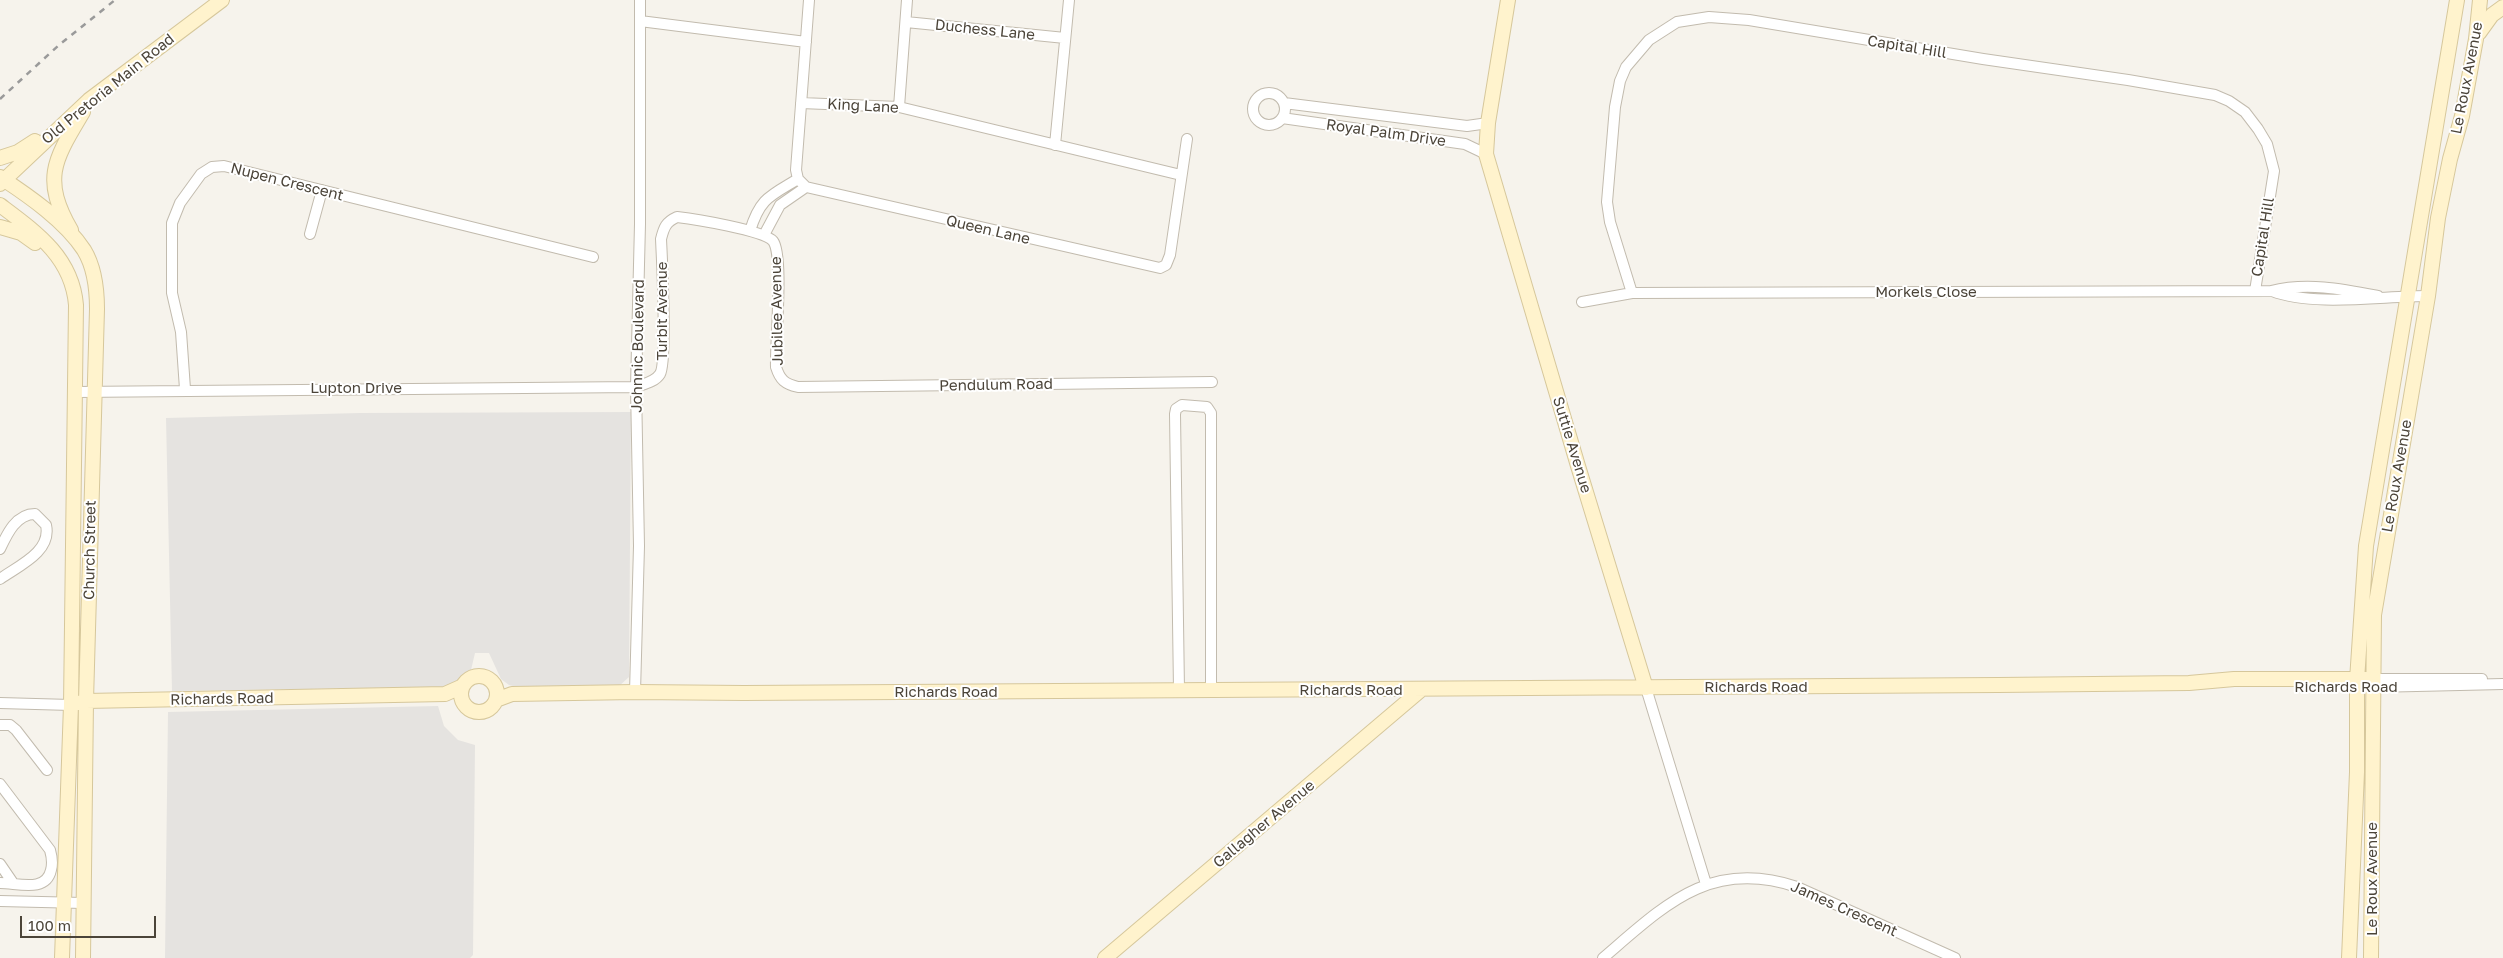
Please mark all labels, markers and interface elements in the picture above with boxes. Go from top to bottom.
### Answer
street label: Duchess Lane [934,16,1036,44]
street label: Le Roux Avenue [2447,20,2487,136]
street label: Old Pretoria Main Road [38,30,178,148]
street label: Capital Hill [1866,32,1948,62]
street label: King Lane [827,95,899,117]
street label: Royal Palm Drive [1325,116,1447,150]
street label: Nupen Crescent [229,159,345,205]
street label: Capital Hill [2248,196,2278,278]
street label: Queen Lane [944,212,1032,248]
street label: Jubilee Avenue [767,256,787,366]
street label: Turbit Avenue [653,262,671,360]
street label: Johnnic Boulevard [628,279,648,413]
street label: Morkels Close [1875,283,1977,301]
street label: Pendulum Road [939,375,1053,395]
street label: Lupton Drive [310,379,402,397]
street label: Suttie Avenue [1549,395,1595,495]
street label: Le Roux Avenue [2378,418,2416,534]
street label: Church Street [80,500,100,600]
street label: Richards Road [1704,678,1808,696]
street label: Richards Road [2294,678,2398,696]
street label: Richards Road [1299,681,1403,699]
street label: Richards Road [894,683,998,701]
street label: Richards Road [170,689,274,709]
street label: Gallagher Avenue [1210,776,1318,872]
street label: Le Roux Avenue [2363,822,2381,936]
street label: James Crescent [1788,877,1900,941]
scale bar [22,906,159,938]
text: 100 m [28,916,71,934]

